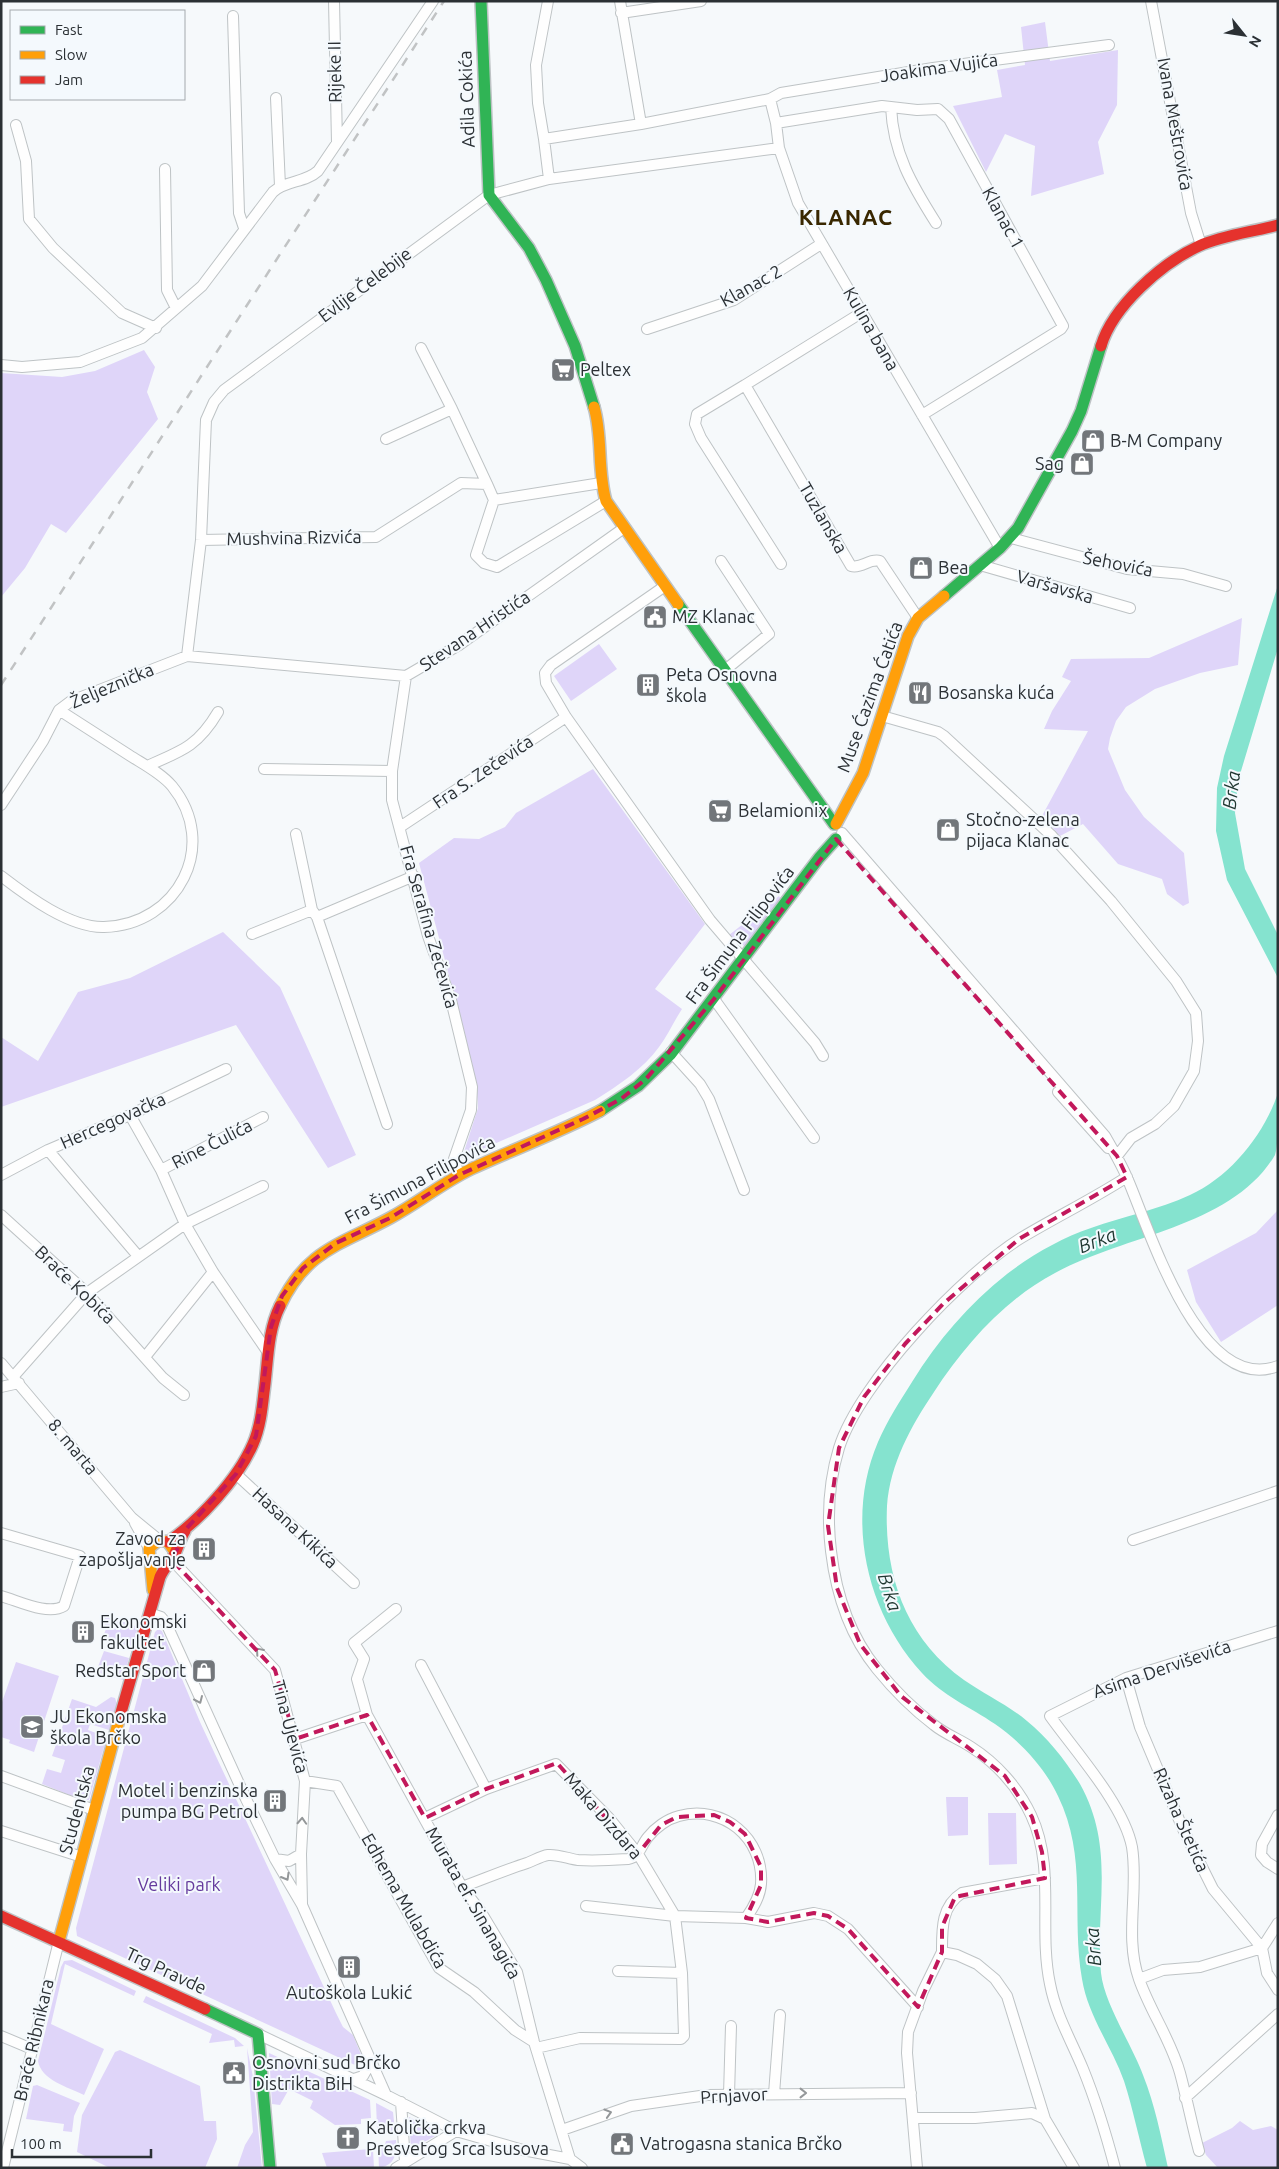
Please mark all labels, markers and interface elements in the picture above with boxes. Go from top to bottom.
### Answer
legend [10,10,185,100]
north arrow [1219,10,1269,60]
text: Fast [55,21,83,38]
text: N [1246,33,1265,50]
street label: Rijeke II [323,41,345,103]
text: Slow [55,46,88,63]
street label: Joakima Vujića [879,49,999,85]
street label: Adila Cokića [454,50,478,148]
street label: Ivana Meštrovića [1154,56,1198,192]
text: Jam [55,71,83,88]
street label: Klanac 1 [979,183,1029,252]
district label: KLANAC [799,204,893,229]
street label: Evlije Čelebije [313,242,415,326]
street label: Klanac 2 [716,260,785,310]
street label: Kulina bana [840,283,904,374]
supermarket icon: Peltex [550,357,576,383]
place label: Peltex [580,359,631,379]
shop icon: B-M Company [1080,428,1106,454]
place label: B-M Company [1110,430,1222,450]
shop icon: Sag [1069,451,1095,477]
place label: Sag [1035,453,1064,473]
street label: Tuzlanska [796,479,852,556]
street label: Mushvina Rizvića [226,526,362,548]
street label: Šehovića [1081,545,1155,580]
shop icon: Bea [908,555,934,581]
place label: Bea [938,557,969,577]
street label: Varšavska [1014,566,1096,607]
street label: Stevana Hristića [416,586,533,674]
public building icon: MZ Klanac [642,604,668,630]
place label: MZ Klanac [672,606,755,626]
street label: Muse Ćazima Ćatića [832,618,906,775]
street label: Željeznička [66,658,156,712]
place label: Peta Osnovna škola [666,664,778,705]
building icon: Peta Osnovna škola [635,672,661,698]
restaurant icon: Bosanska kuća [907,680,933,706]
place label: Bosanska kuća [938,682,1054,702]
street label: Fra S. Zečevića [428,730,536,812]
water label: Brka [1218,770,1244,810]
supermarket icon: Belamionix [707,798,733,824]
place label: Belamionix [738,800,828,820]
place label: Stočno-zelena pijaca Klanac [966,809,1080,850]
shop icon: Stočno-zelena pijaca Klanac [935,817,961,843]
street label: Fra Serafina Zečevića [397,843,463,1011]
street label: Fra Šimuna Filipovića [680,861,798,1007]
street label: Hercegovačka [57,1088,168,1152]
street label: Rine Čulića [167,1113,255,1172]
street label: Fra Šimuna Filipovića [341,1130,498,1227]
water label: Brka [1075,1223,1119,1257]
street label: Braće Kobića [31,1241,120,1327]
street label: 8. marta [45,1414,103,1478]
street label: Hasana Kikića [249,1483,342,1572]
place label: Zavod za zapošljavanje [79,1528,186,1569]
building icon: Zavod za zapošljavanje [191,1536,217,1562]
water label: Brka [874,1570,906,1614]
place label: Ekonomski fakultet [100,1611,187,1652]
building icon: Ekonomski fakultet [70,1619,96,1645]
street label: Asima Derviševića [1090,1635,1233,1701]
one-way arrow [255,1648,264,1657]
shop icon: Redstar Sport [191,1658,217,1684]
place label: Redstar Sport [75,1660,186,1680]
street label: Tina Ujevića [269,1678,313,1776]
one-way arrow [194,1695,204,1703]
place label: JU Ekonomska škola Brčko [50,1706,167,1747]
school or university icon: JU Ekonomska škola Brčko [19,1714,45,1740]
street label: Studentska [55,1763,97,1856]
street label: Rizaha Štetića [1150,1764,1215,1875]
street label: Maka Dizdara [561,1768,647,1863]
place label: Motel i benzinska pumpa BG Petrol [118,1780,258,1821]
building icon: Motel i benzinska pumpa BG Petrol [262,1788,288,1814]
one-way arrow [297,1817,308,1825]
street label: Murata ef. Sinanagića [422,1823,526,1982]
street label: Edhema Mulabdića [358,1829,452,1972]
one-way arrow [279,1872,289,1881]
park label: Veliki park [137,1874,221,1894]
water label: Brka [1081,1927,1105,1967]
street label: Trg Pravde [123,1943,210,1997]
building icon: Autoškola Lukić [336,1954,362,1980]
street label: Braće Ribnikara [9,1977,57,2103]
place label: Autoškola Lukić [286,1982,412,2002]
place label: Osnovni sud Brčko Distrikta BiH [252,2052,401,2093]
public building icon: Osnovni sud Brčko Distrikta BiH [221,2060,247,2086]
street label: Prnjavor [700,2083,768,2107]
one-way arrow [800,2088,808,2098]
one-way arrow [603,2109,611,2119]
place label: Katolička crkva Presvetog Srca Isusova [366,2117,549,2158]
church icon: Katolička crkva Presvetog Srca Isusova [335,2125,361,2151]
scale bar [12,2126,151,2158]
public building icon: Vatrogasna stanica Brčko [609,2131,635,2157]
place label: Vatrogasna stanica Brčko [640,2133,842,2153]
text: 100 m [20,2135,62,2152]

